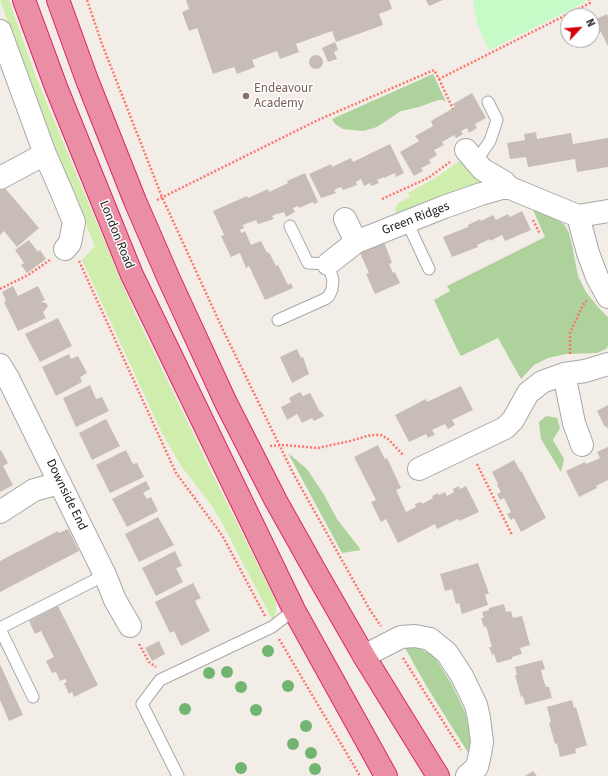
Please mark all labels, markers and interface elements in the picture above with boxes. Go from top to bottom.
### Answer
north arrow [560,8,600,48]
text: N [582,16,599,30]
place label: Endeavour Academy [254,81,313,112]
marker: Endeavour Academy [241,91,251,101]
street label: London Road [95,199,137,271]
street label: Green Ridges [380,199,452,239]
street label: Downside End [42,457,90,533]

